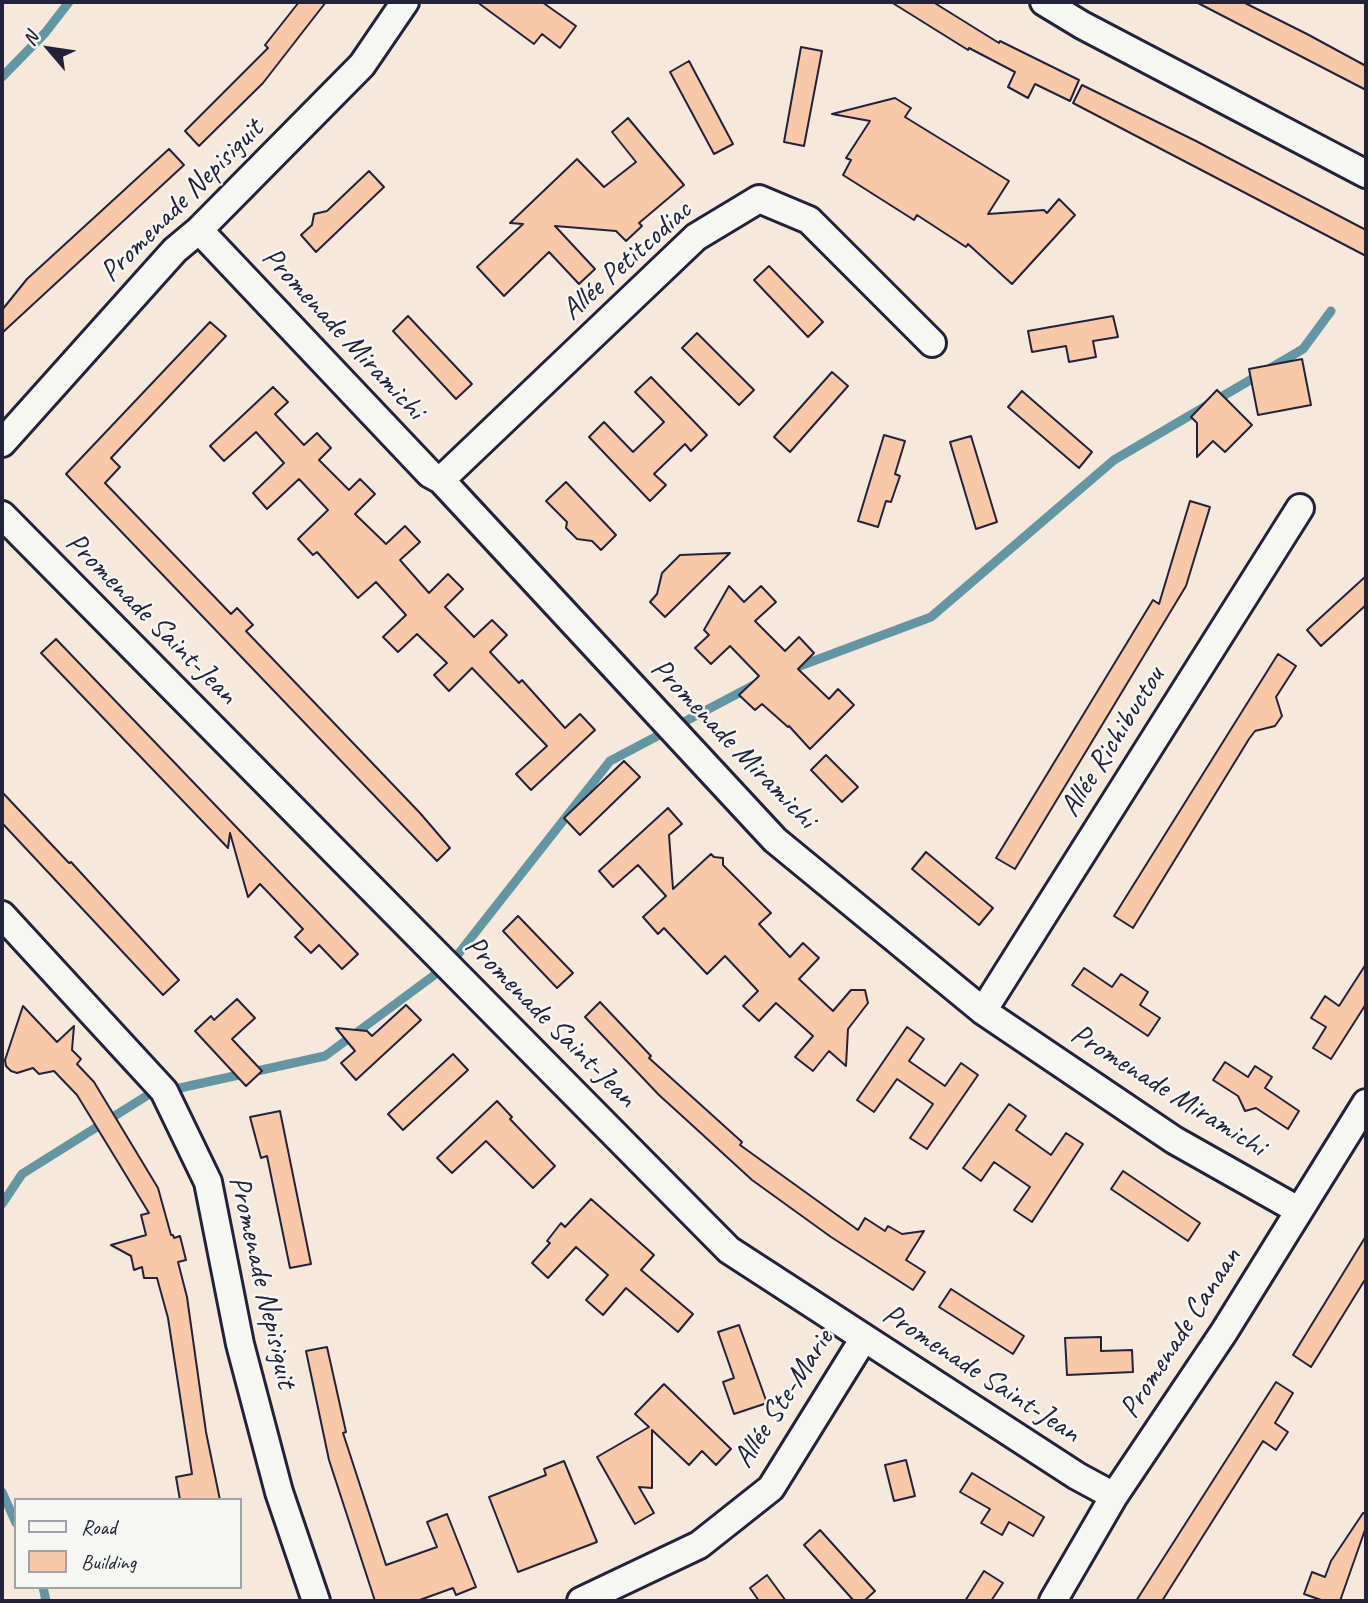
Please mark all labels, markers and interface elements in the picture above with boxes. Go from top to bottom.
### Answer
north arrow [14,14,84,84]
text: N [17,28,44,50]
street label: Promenade Nepisiguit [93,112,271,290]
street label: Allée Petitcodiac [555,193,699,329]
street label: Promenade Miramichi [254,240,432,428]
street label: Promenade Saint-Jean [58,526,244,712]
street label: Promenade Miramichi [643,651,823,837]
street label: Allée Richibuctou [1053,660,1173,824]
street label: Promenade Saint-Jean [457,929,643,1115]
street label: Promenade Miramichi [1064,1017,1272,1165]
street label: Promenade Nepisiguit [220,1173,304,1391]
street label: Promenade Canaan [1112,1241,1250,1425]
street label: Promenade Saint-Jean [875,1297,1087,1451]
street label: Allée Ste-Marie [726,1323,842,1475]
legend [14,1498,242,1589]
text: Road [81,1514,116,1540]
text: Building [81,1549,136,1575]

